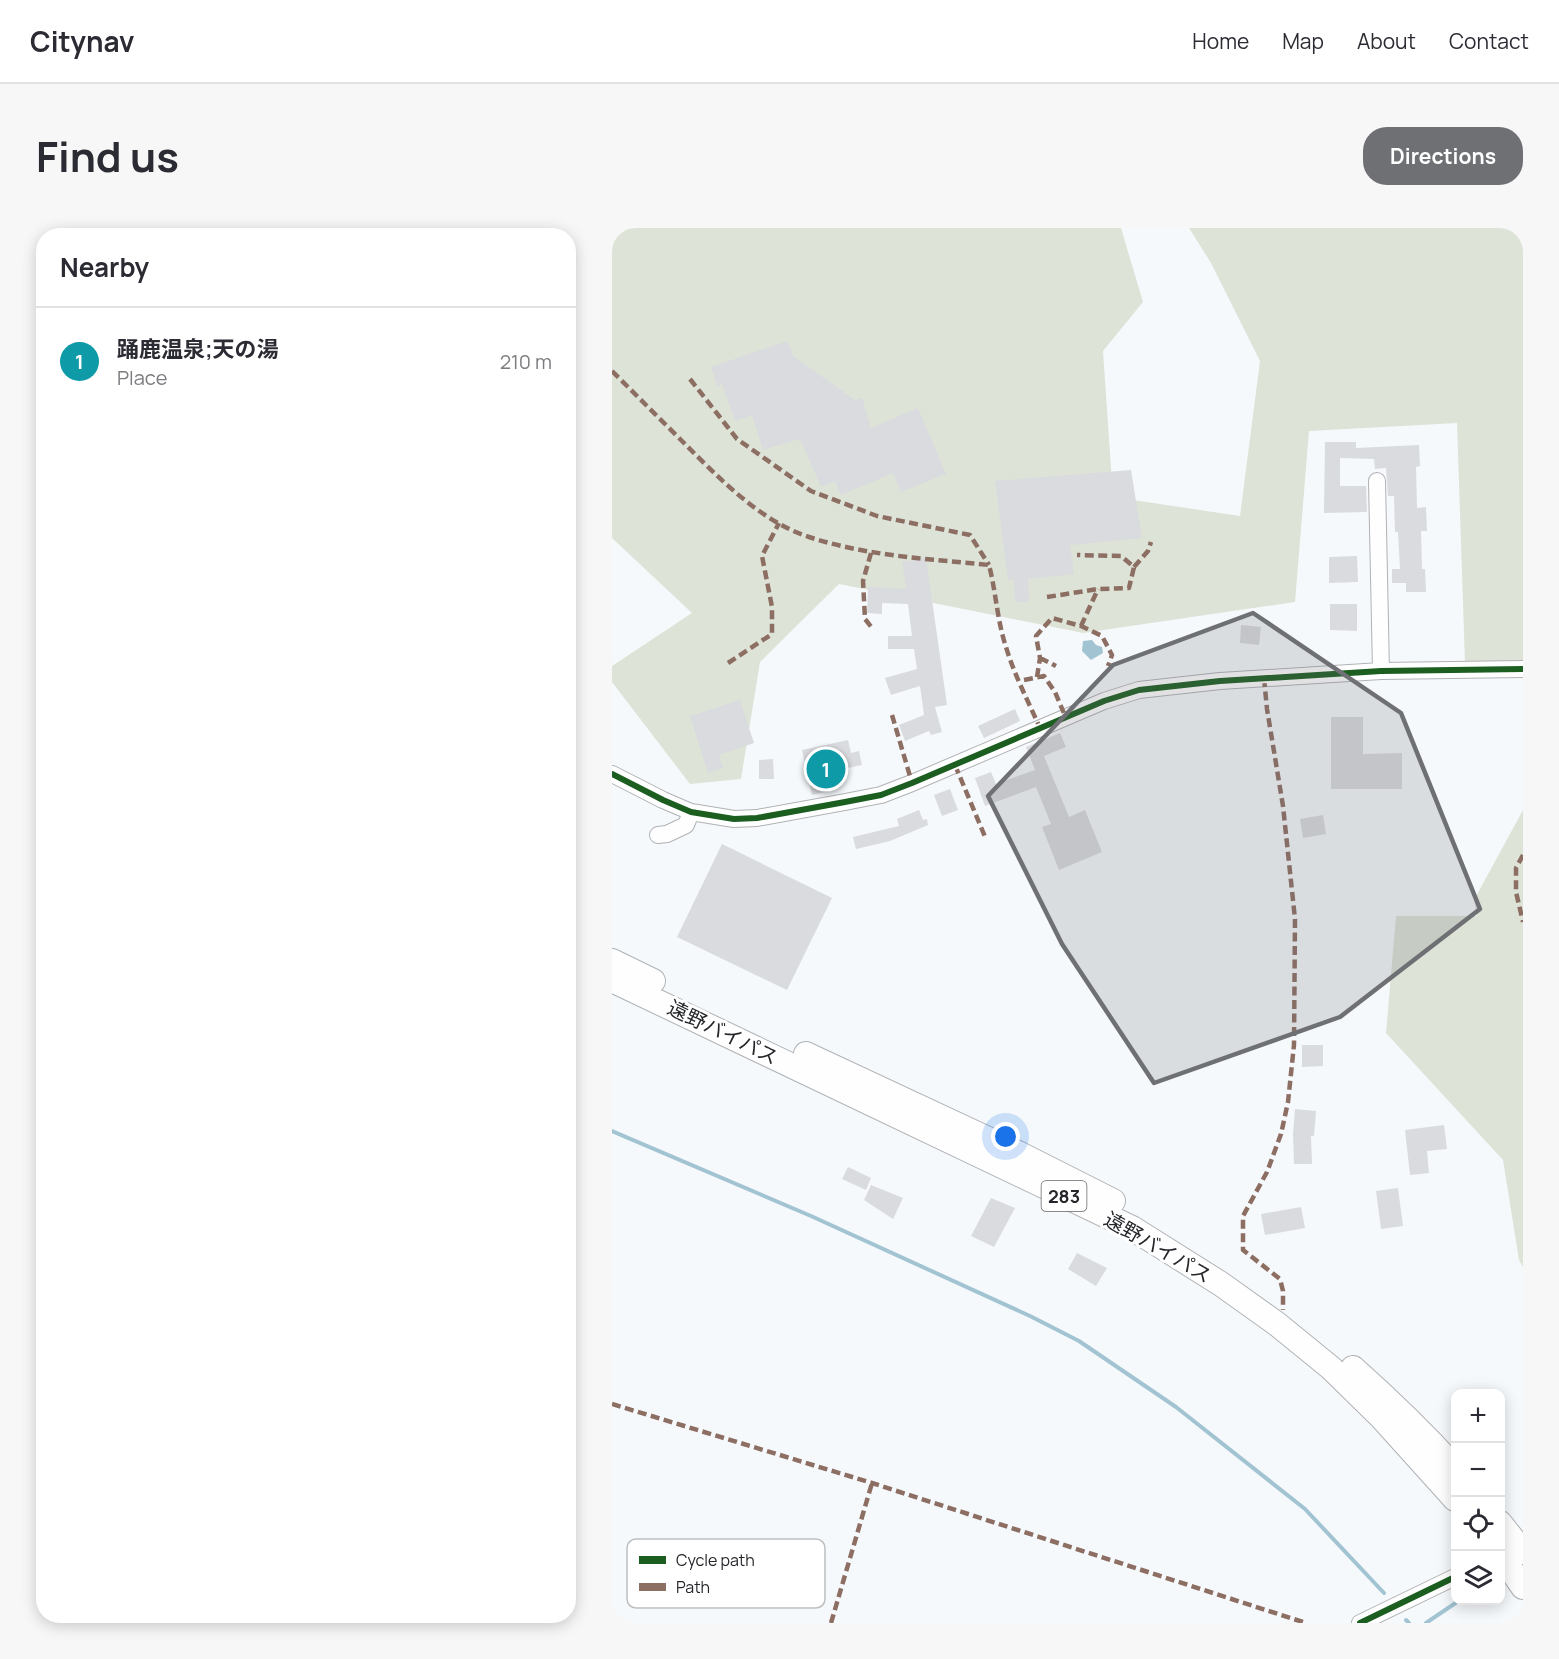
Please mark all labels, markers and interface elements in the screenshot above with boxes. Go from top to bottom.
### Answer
text: Citynav [30,22,134,60]
text: Home [1192,27,1249,55]
text: Map [1282,27,1324,55]
text: About [1357,27,1416,55]
text: Contact [1449,27,1529,55]
text: Find us [36,127,179,185]
button: Directions [1363,127,1523,185]
text: Nearby [60,249,149,285]
text: 踊鹿温泉;天の湯 [117,334,279,364]
text: 1 [75,348,84,375]
text: 210 m [500,348,552,375]
text: Place [117,364,167,391]
pin: 1 [806,746,846,792]
street label: 遠野バイパス [663,994,783,1070]
your location [991,1122,1020,1151]
road number: 283 [1042,1181,1086,1211]
street label: 遠野バイパス [1099,1205,1217,1289]
map controls [1451,1389,1505,1605]
button: + [1451,1389,1505,1443]
button: − [1451,1443,1505,1497]
button: locate [1451,1497,1505,1551]
legend [627,1539,825,1608]
text: Cycle path [676,1549,755,1571]
button: layers [1451,1551,1505,1605]
text: Path [676,1576,710,1598]

